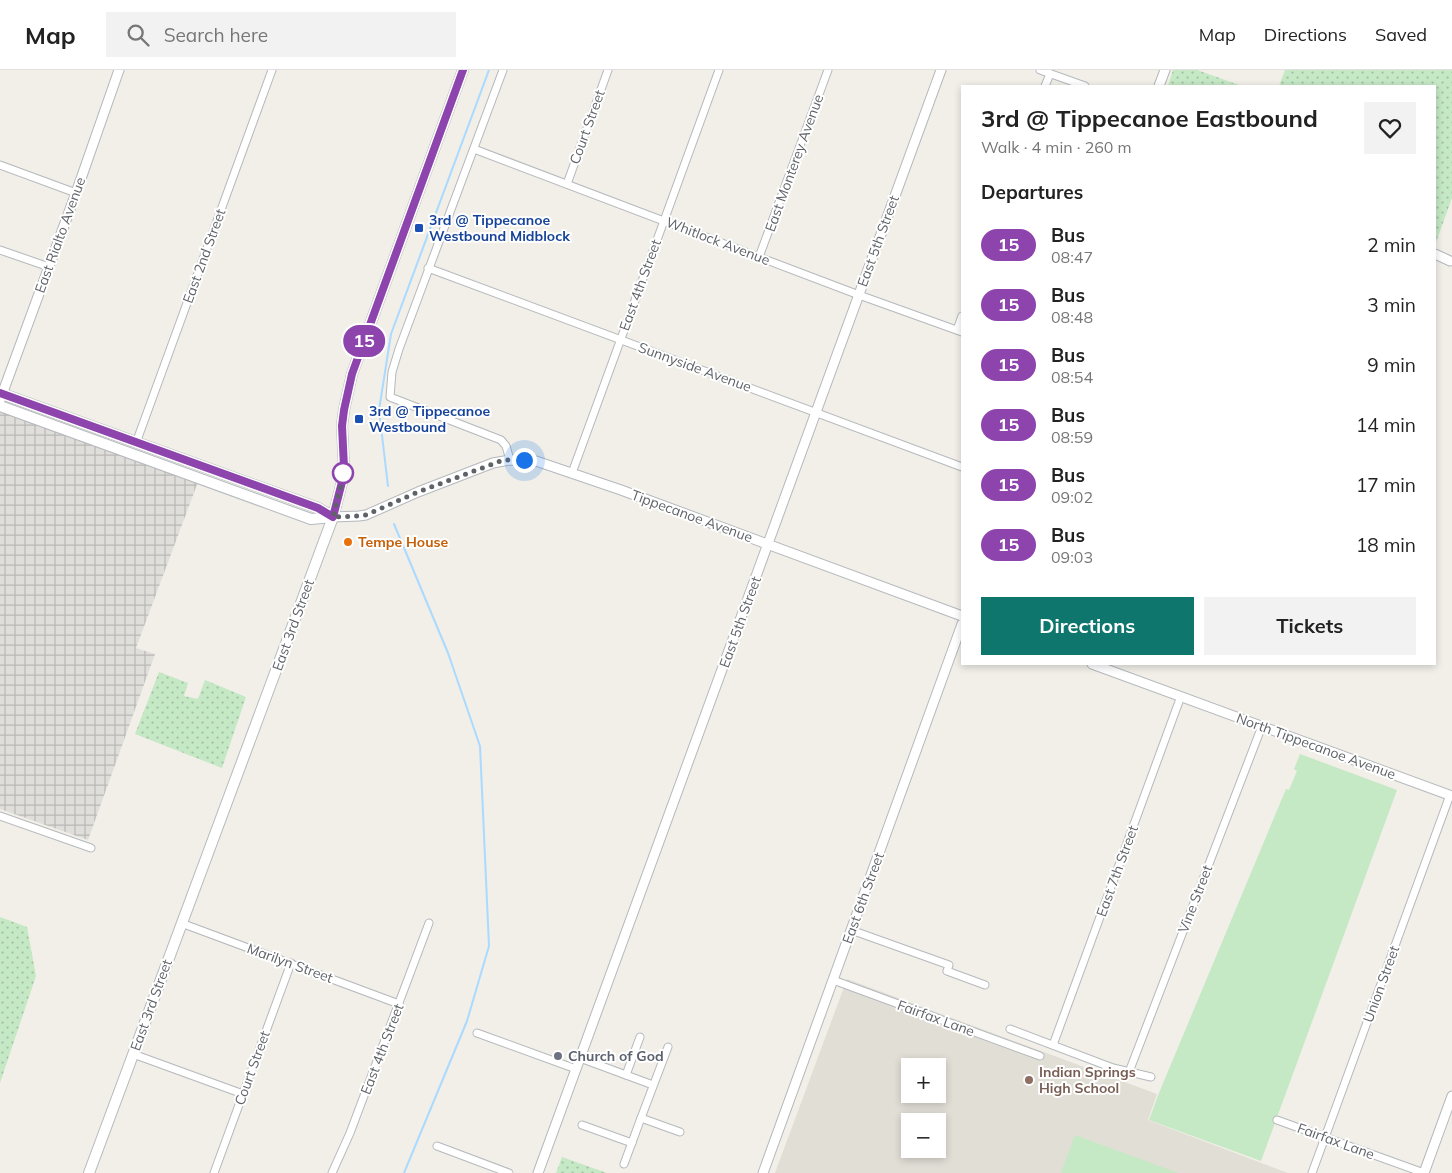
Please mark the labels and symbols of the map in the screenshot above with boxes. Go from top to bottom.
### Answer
street label: Court Street [565,87,609,167]
street label: East Monterey Avenue [761,92,827,234]
street label: East Rialto Avenue [31,175,89,295]
street label: East 5th Street [853,193,903,289]
street label: East 2nd Street [179,206,229,306]
place label: 3rd @ Tippecanoe Westbound Midblock [429,211,570,245]
street label: Whitlock Avenue [663,213,773,269]
marker: 3rd @ Tippecanoe Westbound Midblock [413,222,425,234]
street label: East 4th Street [615,237,665,333]
line badge: 15 [342,325,386,357]
street label: Sunnyside Avenue [636,338,754,396]
place label: 3rd @ Tippecanoe Westbound [369,402,490,436]
marker: 3rd @ Tippecanoe Westbound [353,413,365,425]
your location [512,448,537,473]
unlabelled marker [332,462,354,484]
street label: Tippecanoe Avenue [629,486,755,546]
place label: Tempe House [358,533,449,551]
marker: Tempe House [342,536,354,548]
street label: East 5th Street [715,574,765,670]
street label: East 3rd Street [268,577,318,673]
street label: North Tippecanoe Avenue [1234,709,1398,783]
street label: East 7th Street [1092,823,1142,919]
street label: East 6th Street [838,850,888,946]
street label: Vine Street [1174,862,1216,936]
street label: Marilyn Street [245,939,336,987]
street label: Union Street [1359,943,1403,1025]
street label: East 3rd Street [126,957,176,1053]
street label: Fairfax Lane [895,996,977,1040]
street label: East 4th Street [356,1001,408,1097]
street label: Court Street [230,1028,274,1108]
place label: Church of God [568,1047,664,1065]
marker: Church of God [552,1050,564,1062]
place label: Indian Springs High School [1039,1063,1136,1097]
marker: Indian Springs High School [1023,1074,1035,1086]
street label: Fairfax Lane [1295,1119,1377,1163]

